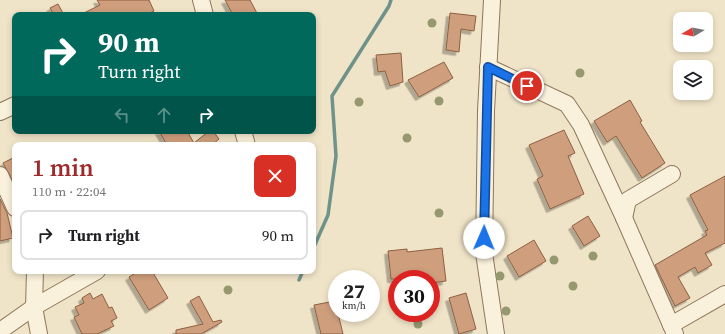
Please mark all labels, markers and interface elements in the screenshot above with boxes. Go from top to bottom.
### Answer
north arrow [673,12,713,52]
map controls [673,12,713,100]
text: 90 m [98,23,160,61]
icon: right [32,28,84,80]
text: Turn right [98,59,180,84]
button: layers [673,60,713,100]
pin [510,69,544,103]
icon: arrive [516,75,538,97]
icon: left [111,104,133,126]
icon: ahead [153,104,175,126]
icon: right [195,104,217,126]
text: 1 min [32,151,94,184]
button: close [254,155,296,197]
text: 110 m · 22:04 [32,183,106,200]
position arrow [463,217,505,259]
icon: right [34,224,56,246]
text: Turn right [68,225,140,246]
text: 90 m [262,225,294,246]
speed limit sign: 30 [388,270,440,322]
text: 27 [343,277,365,305]
text: km/h [342,299,366,312]

